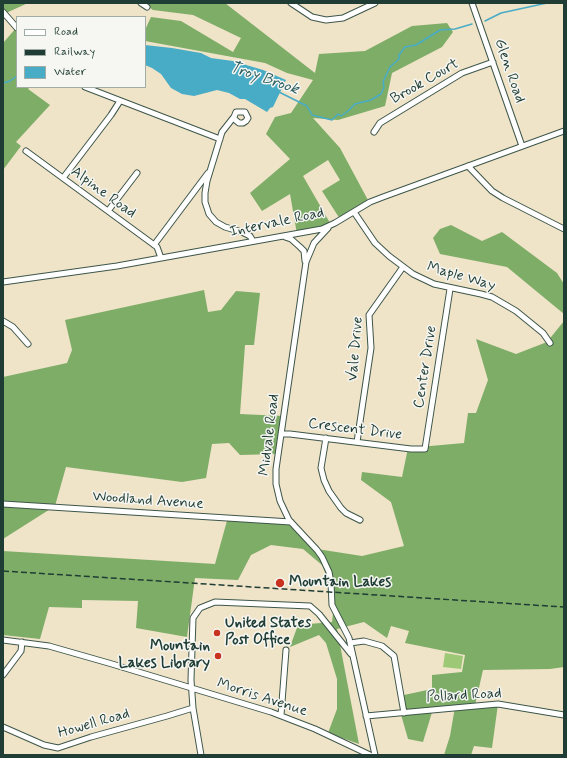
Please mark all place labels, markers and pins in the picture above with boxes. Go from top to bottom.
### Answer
place label: Mountain Lakes [289,574,391,592]
marker: Mountain Lakes [274,577,286,589]
place label: United States Post Office [225,615,311,650]
marker: United States Post Office [212,628,222,638]
place label: Mountain Lakes Library [119,638,210,673]
marker: Mountain Lakes Library [213,651,223,661]

